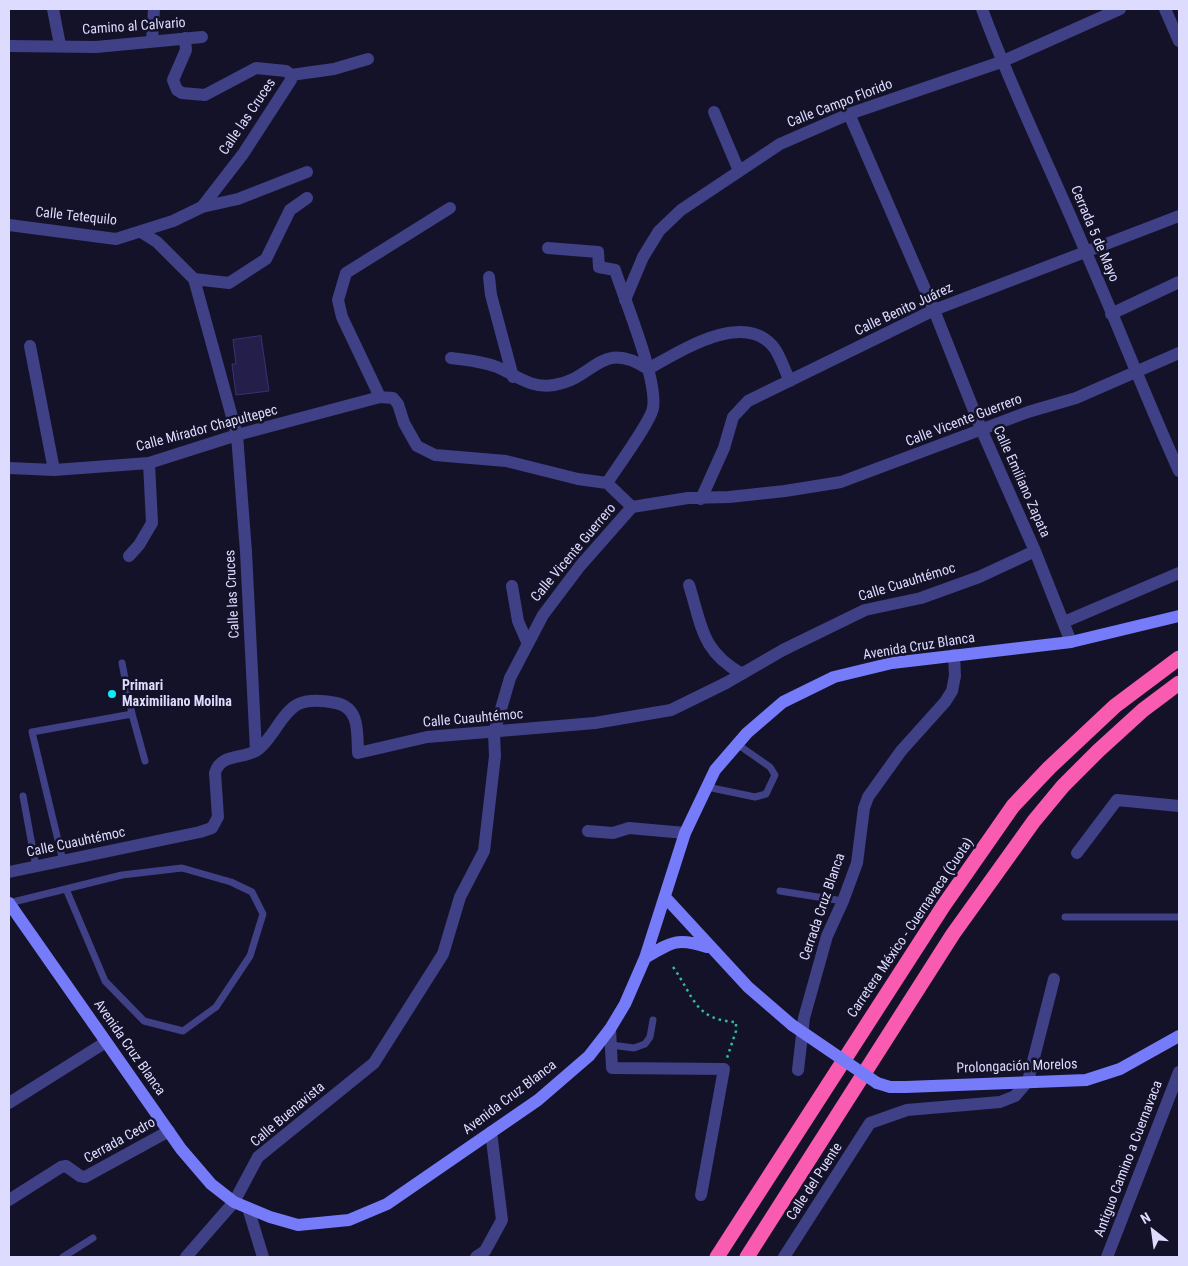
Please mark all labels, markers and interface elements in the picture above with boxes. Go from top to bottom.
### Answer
street label: Camino al Calvario [82,15,186,39]
street label: Calle las Cruces [216,76,280,158]
street label: Calle Campo Florido [785,76,895,132]
street label: Cerrada 5 de Mayo [1066,183,1122,285]
street label: Calle Tetequilo [34,204,118,230]
street label: Calle Benito Juárez [852,280,956,340]
street label: Calle Vicente Guerrero [903,391,1025,451]
street label: Calle Mirador Chapultepec [134,402,280,456]
street label: Calle Emiliano Zapata [989,424,1053,540]
street label: Calle Vicente Guerrero [528,500,620,606]
street label: Calle las Cruces [222,549,244,639]
street label: Calle Cuauhtémoc [856,560,958,606]
street label: Avenida Cruz Blanca [862,630,976,664]
place label: Primari Maximiliano Moilna [122,678,232,710]
marker: Primari Maximiliano Moilna [106,688,118,700]
street label: Calle Cuauhtémoc [422,706,524,732]
street label: Calle Cuauhtémoc [25,824,127,862]
street label: Carretera México - Cuernavaca (Cuota) [844,835,978,1021]
street label: Cerrada Cruz Blanca [797,851,849,963]
street label: Avenida Cruz Blanca [90,997,168,1099]
street label: Prolongación Morelos [956,1056,1078,1078]
street label: Avenida Cruz Blanca [460,1057,560,1139]
street label: Antiguo Camino a Cuernavaca [1091,1078,1167,1240]
street label: Calle Buenavista [248,1079,328,1151]
street label: Cerrada Cedro [81,1115,159,1167]
street label: Calle del Puente [784,1140,846,1224]
north arrow [1128,1206,1178,1256]
text: N [1138,1209,1153,1227]

